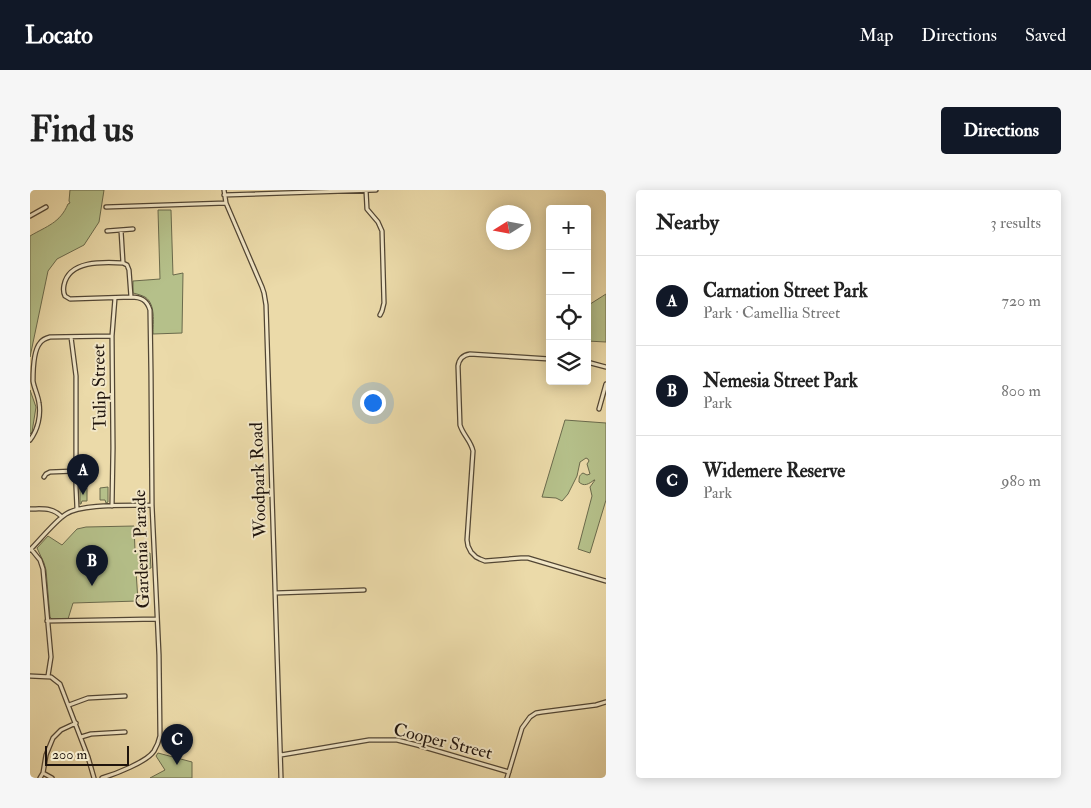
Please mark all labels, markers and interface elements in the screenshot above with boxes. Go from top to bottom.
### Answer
text: Locato [25,20,93,51]
text: Map [860,24,893,47]
text: Directions [921,24,997,47]
text: Saved [1025,24,1066,47]
button: Directions [941,107,1061,154]
text: Find us [30,108,134,152]
north arrow [486,205,531,250]
map controls [546,205,591,385]
button: + [546,205,591,250]
text: Nearby [656,209,719,236]
text: 3 results [990,213,1041,233]
button: − [546,250,591,295]
text: Carnation Street Park [703,279,868,303]
text: A [667,291,677,311]
text: 720 m [1002,291,1041,311]
button: locate [546,295,591,340]
text: Park · Camellia Street [703,303,840,323]
button: layers [546,340,591,385]
street label: Tulip Street [87,343,112,430]
text: Nemesia Street Park [703,369,858,393]
text: B [667,381,677,401]
text: 800 m [1001,381,1041,401]
your location [360,390,386,416]
text: Park [703,393,732,413]
street label: Woodpark Road [245,421,272,539]
pin: A [67,454,99,495]
text: Widemere Reserve [703,459,845,483]
text: C [666,471,678,491]
text: 980 m [1001,471,1041,491]
text: Park [703,483,732,503]
street label: Gardenia Parade [128,489,155,609]
pin: B [76,545,108,586]
street label: Cooper Street [391,718,495,765]
pin: C [161,724,193,765]
scale bar [45,743,129,766]
text: 200 m [52,746,87,763]

